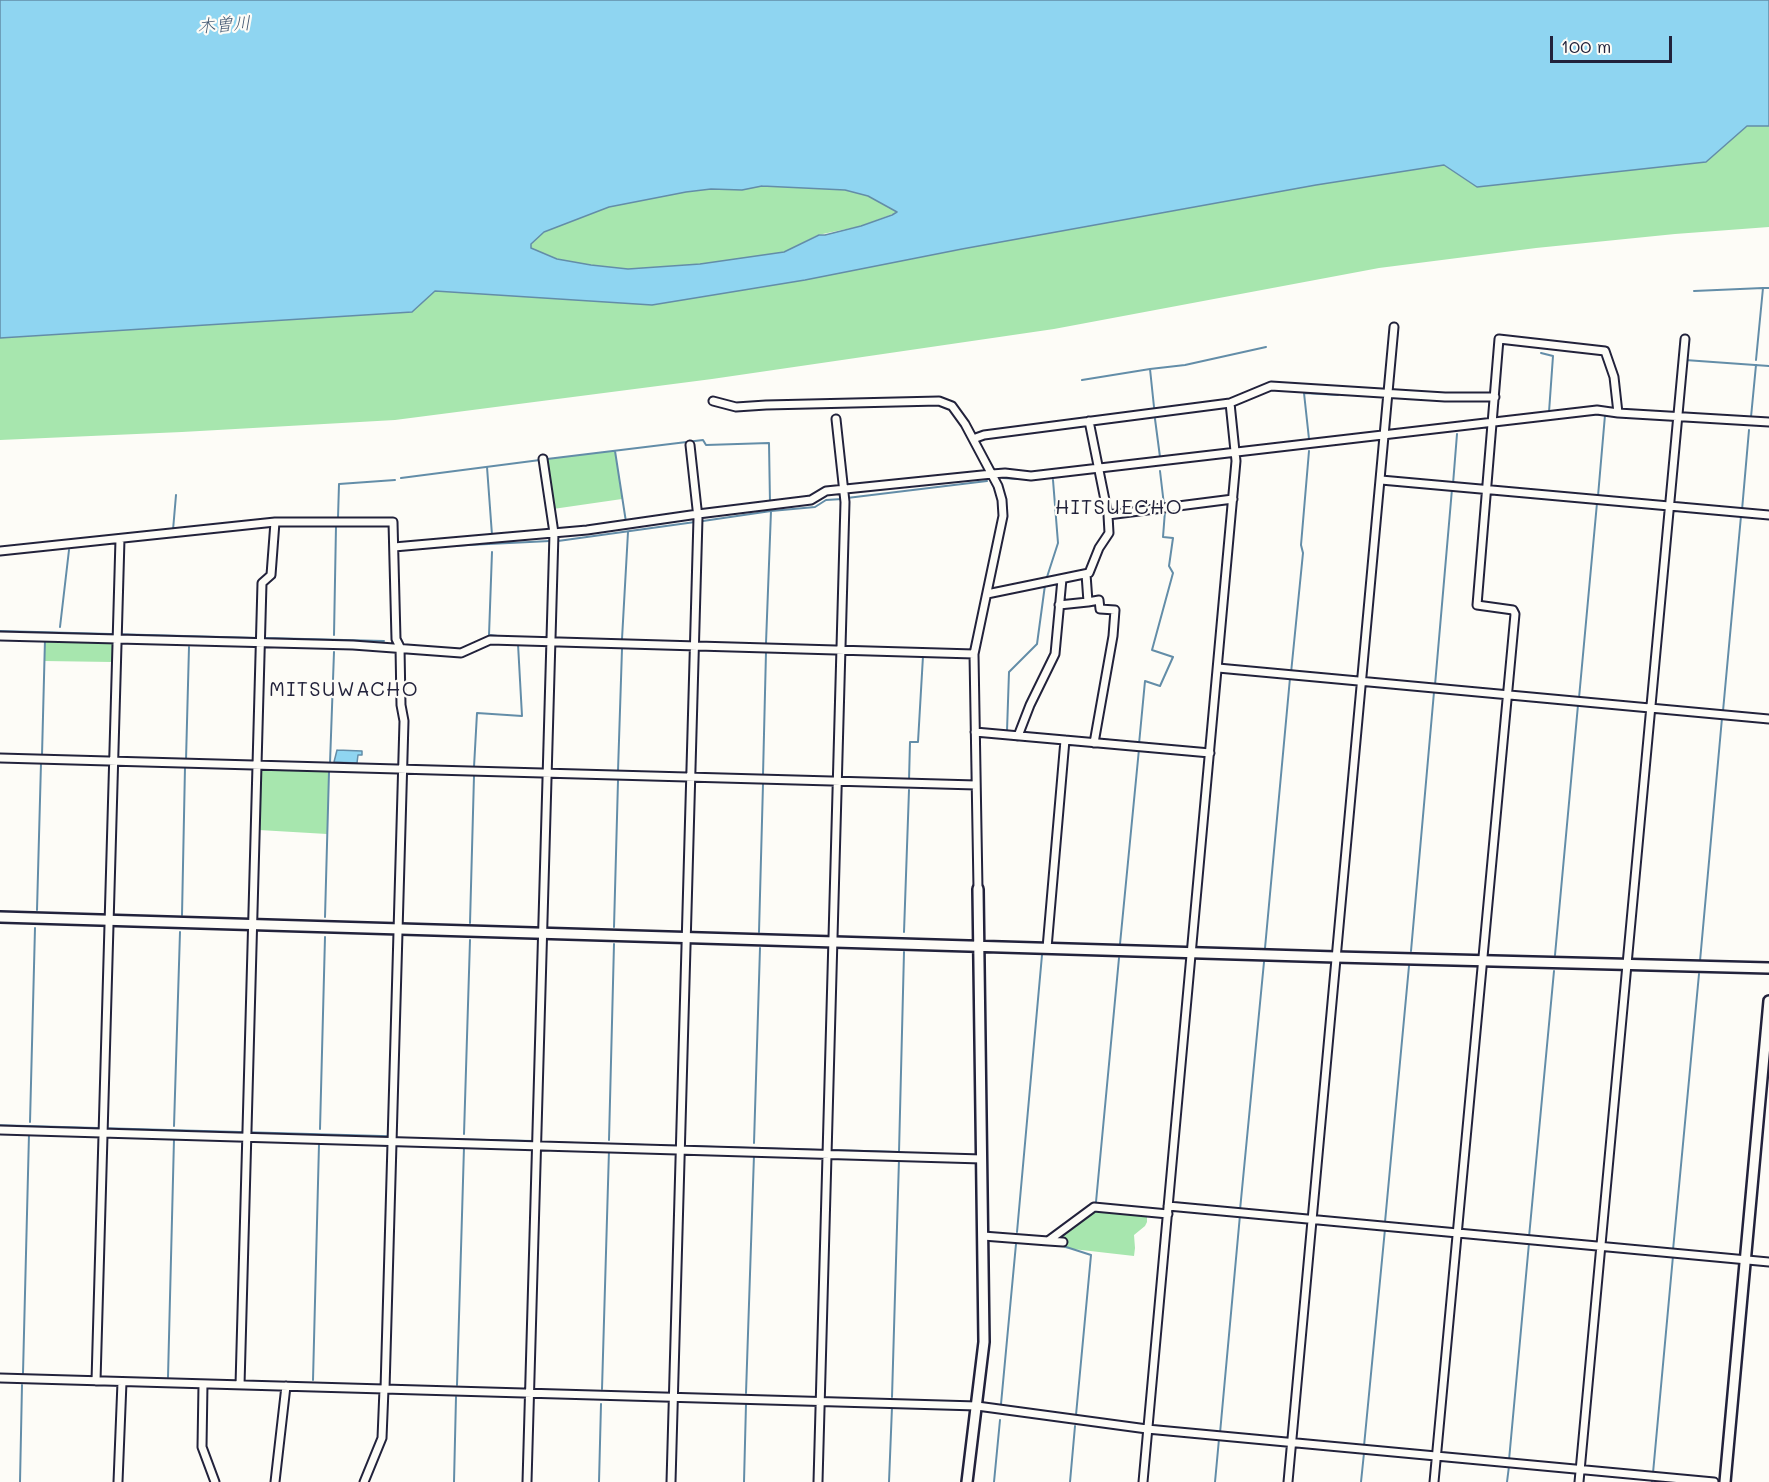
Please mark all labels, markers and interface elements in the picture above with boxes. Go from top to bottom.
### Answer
water label: 木曽川 [196,12,252,38]
scale bar [1553,24,1674,62]
text: 100 m [1561,34,1611,58]
district label: HITSUECHO [1055,496,1183,520]
district label: MITSUWACHO [269,678,419,702]

